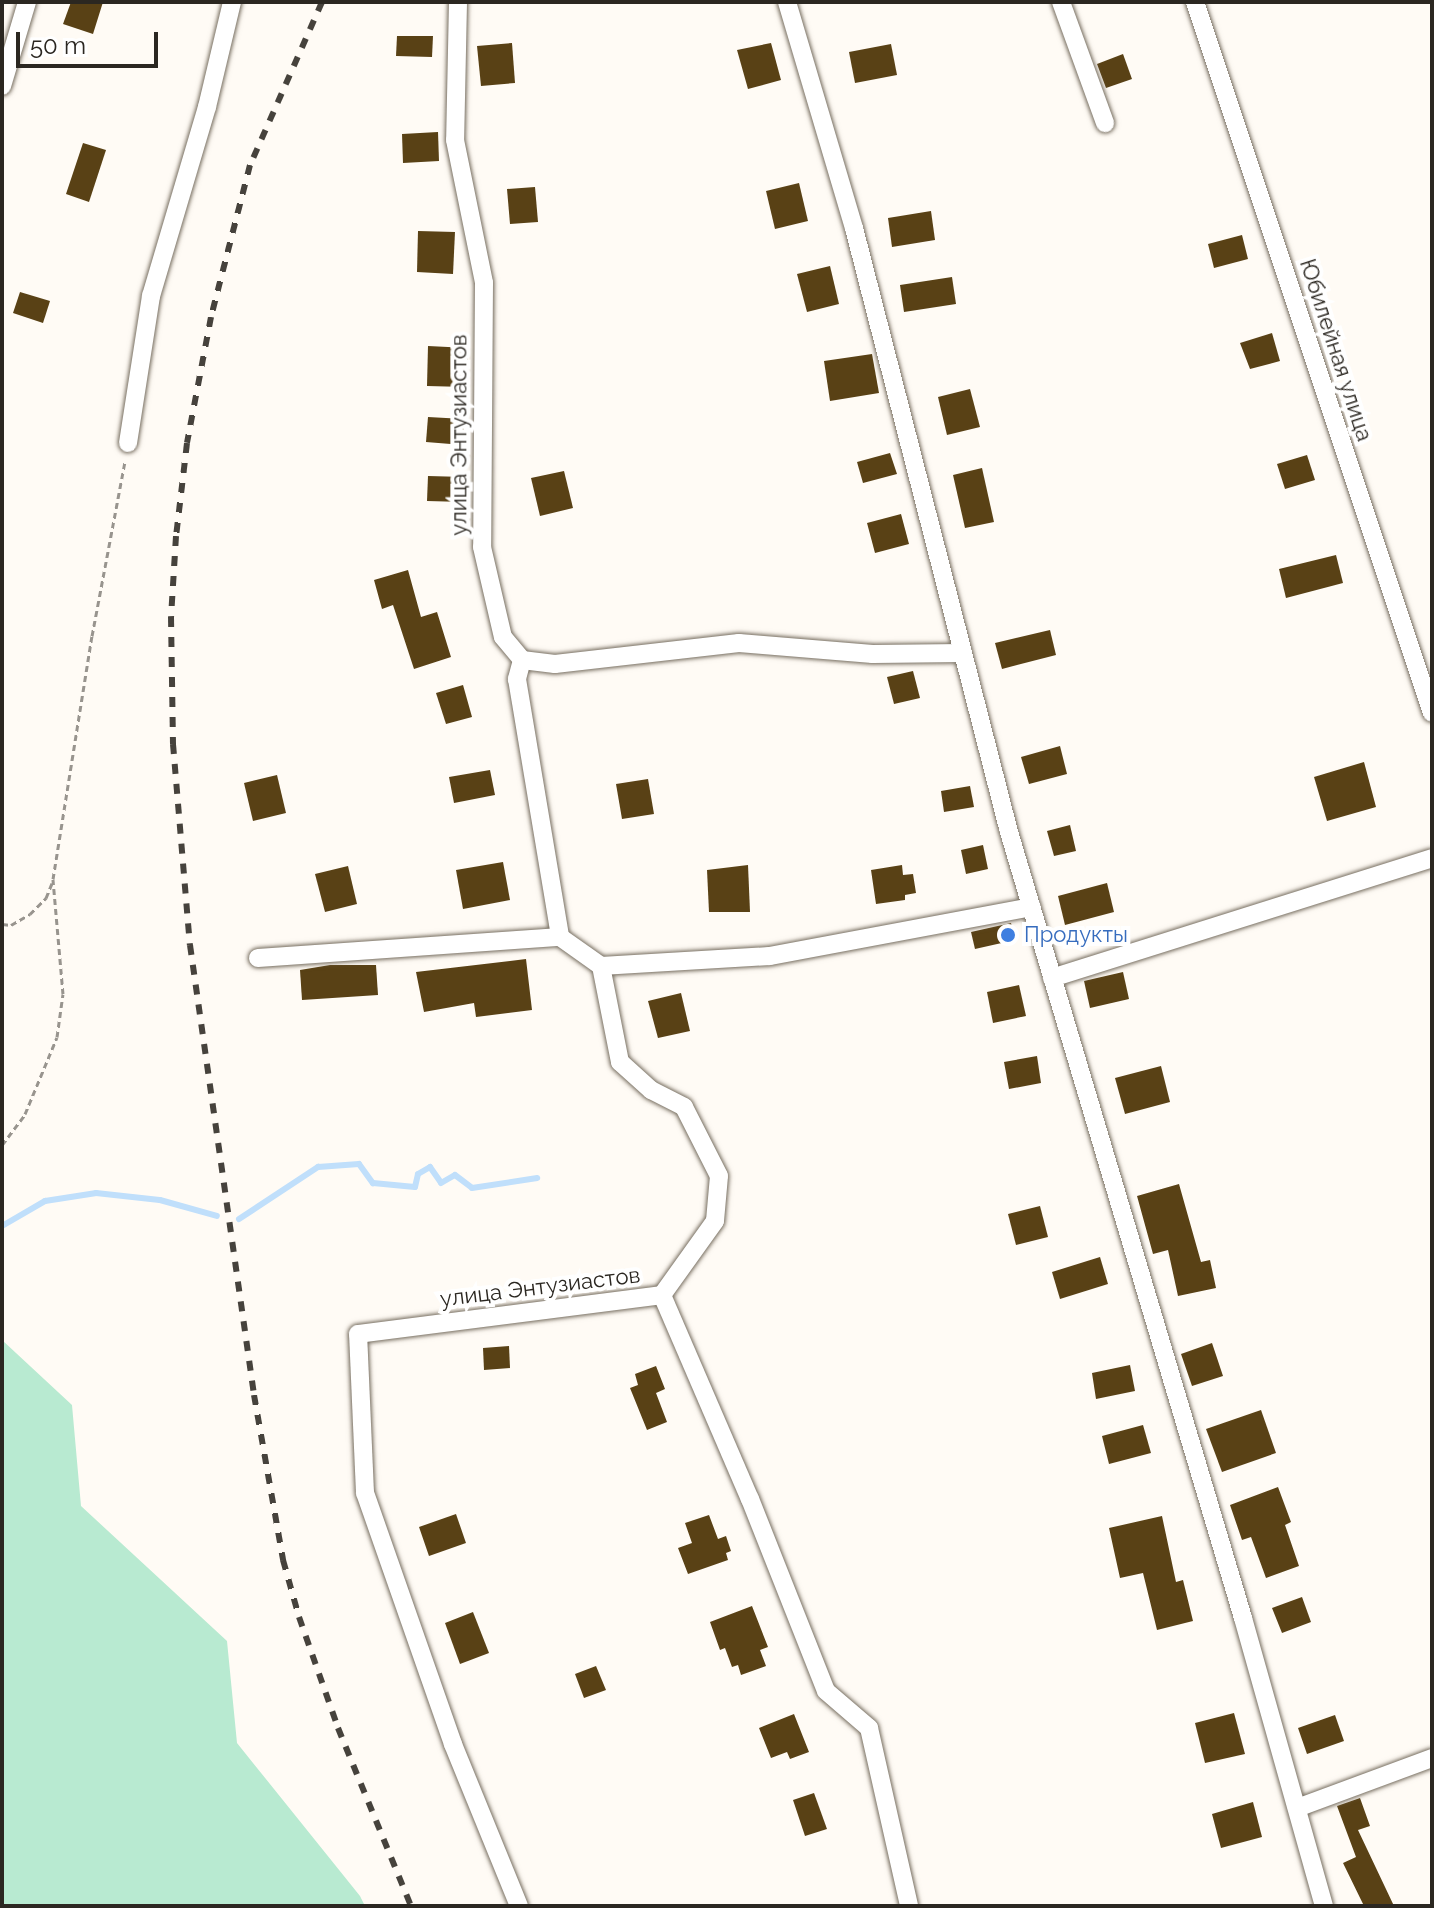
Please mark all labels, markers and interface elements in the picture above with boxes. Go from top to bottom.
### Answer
scale bar [20,16,162,66]
text: 50 m [30,31,86,60]
street label: Юбилейная улица [1294,255,1378,445]
street label: улица Энтузиастов [446,334,472,536]
place label: Продукты [1024,922,1128,948]
marker: Продукты [999,926,1017,944]
street label: улица Энтузиастов [438,1262,642,1312]

